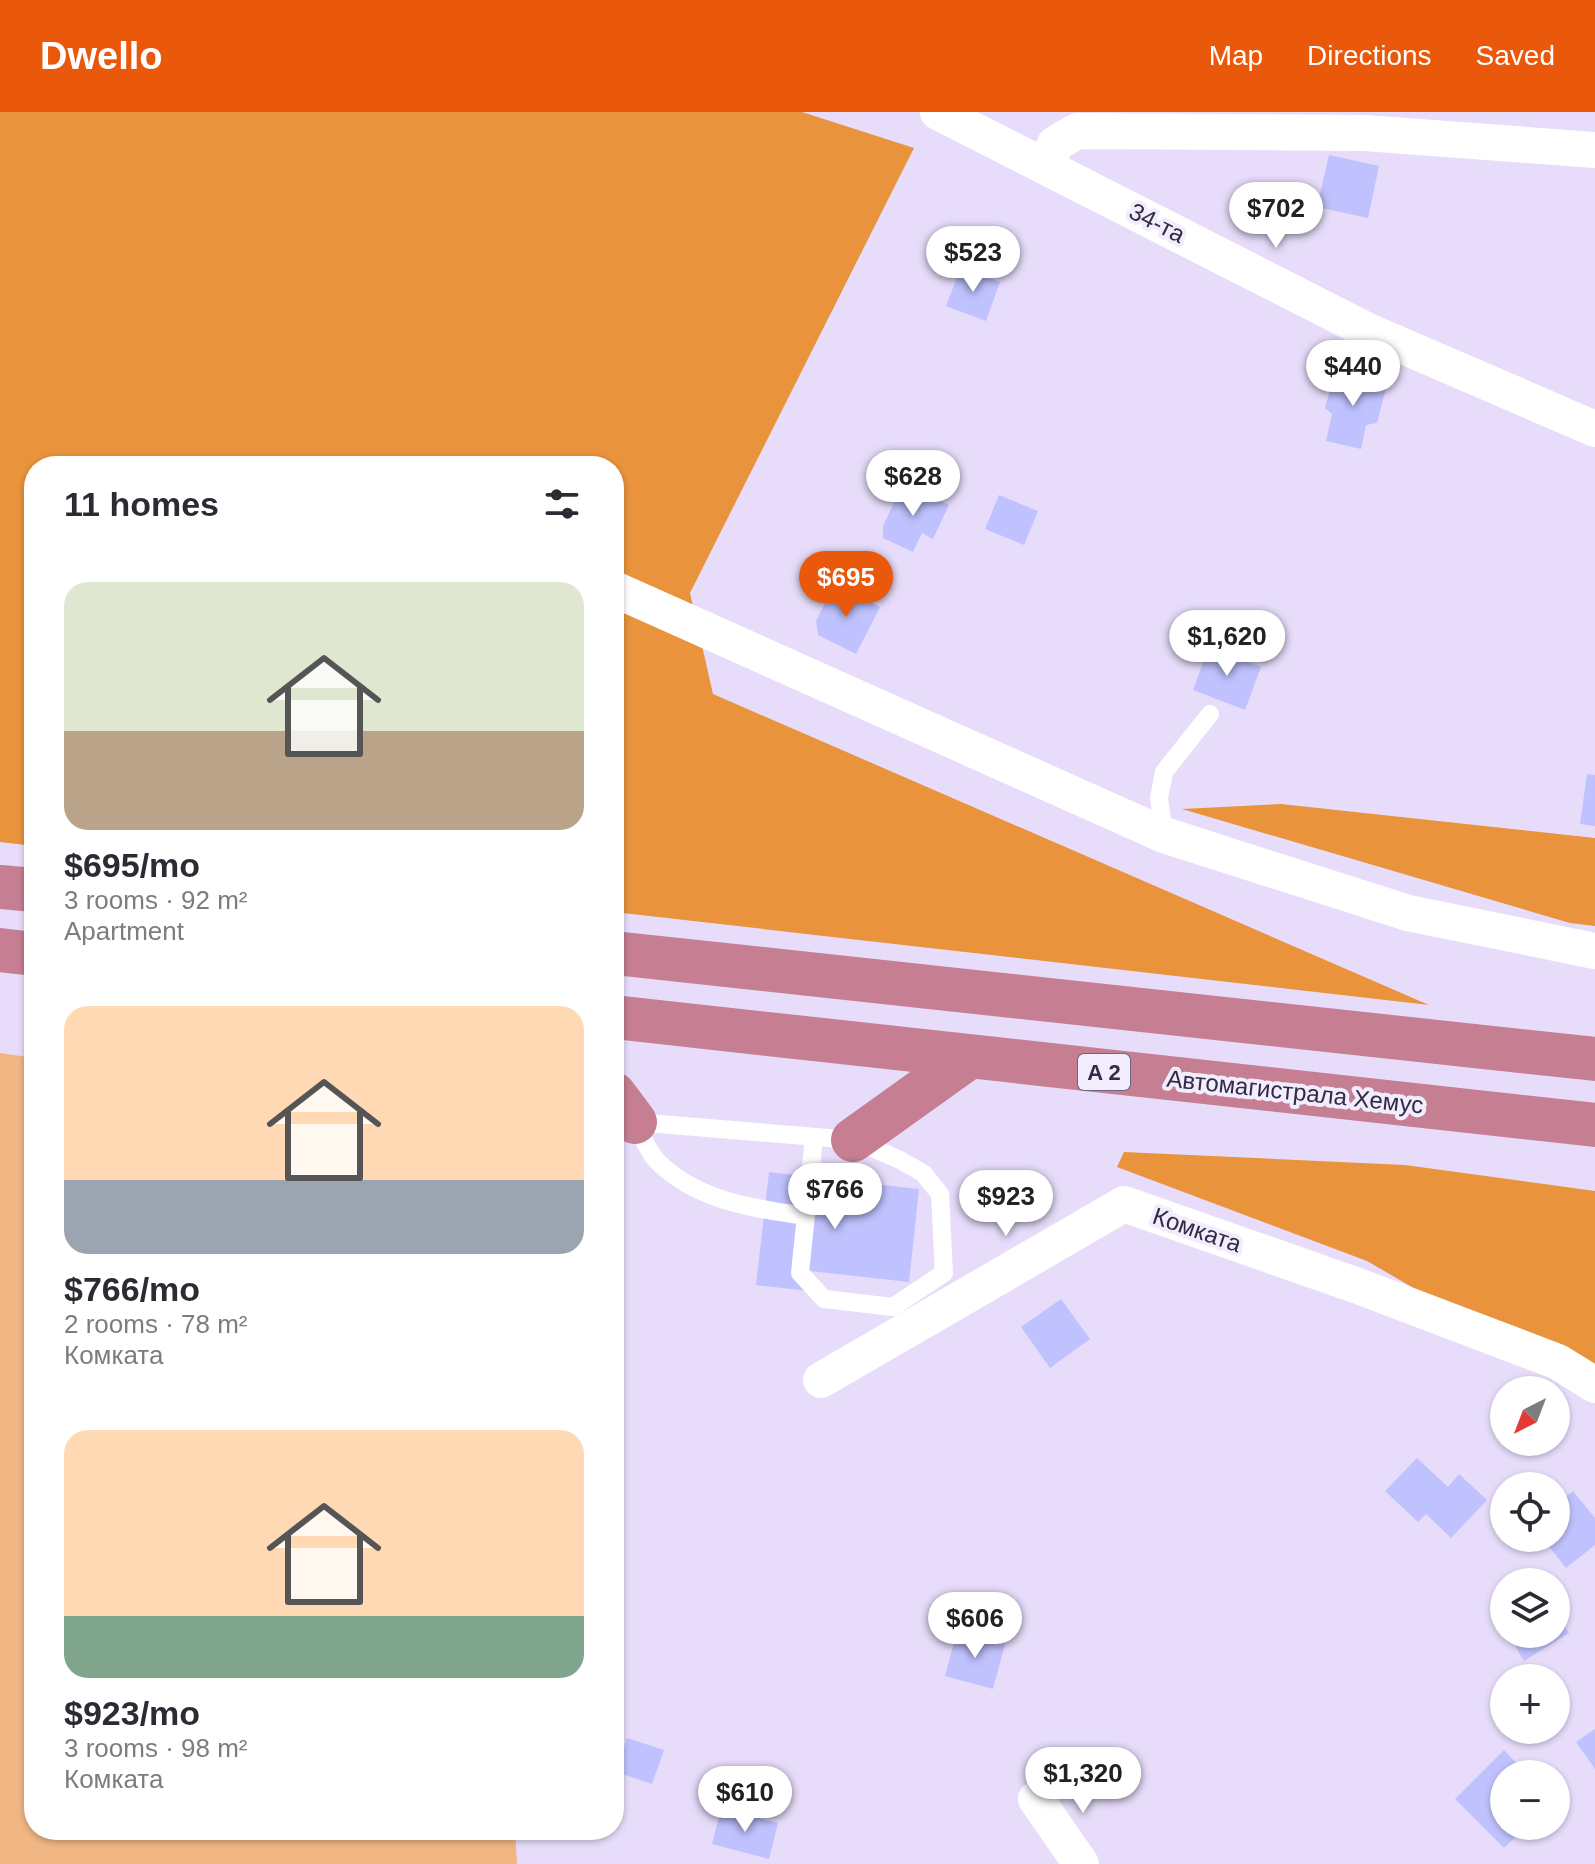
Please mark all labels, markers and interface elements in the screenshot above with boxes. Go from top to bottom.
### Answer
text: Dwello [40,35,162,77]
text: Map [1209,40,1263,71]
text: Directions [1307,40,1432,71]
text: Saved [1476,40,1555,71]
pin: $702 [1229,182,1323,250]
text: $702 [1247,193,1305,223]
street label: 34-та [1125,197,1190,248]
pin: $523 [926,226,1020,294]
text: $523 [944,237,1002,267]
pin: $440 [1306,340,1400,408]
text: $440 [1324,351,1382,381]
pin: $628 [866,450,960,518]
text: $628 [884,461,942,491]
icon: filters [540,482,584,526]
text: 11 homes [64,485,219,523]
pin: $695 [799,551,893,619]
text: $695 [817,562,875,592]
pin: $1,620 [1162,610,1292,678]
text: $1,620 [1187,621,1267,651]
icon: home [252,634,396,778]
text: $695/mo [64,846,200,884]
text: 3 rooms · 92 m² [64,885,248,915]
text: Apartment [64,916,184,946]
road number: A 2 [1078,1054,1130,1090]
icon: home [252,1058,396,1202]
street label: Автомагистрала Хемус [1165,1065,1425,1118]
pin: $766 [788,1163,882,1231]
pin: $923 [959,1170,1053,1238]
text: $766 [806,1174,864,1204]
text: $923 [977,1181,1035,1211]
street label: Комката [1149,1202,1246,1257]
text: $766/mo [64,1270,200,1308]
text: 2 rooms · 78 m² [64,1309,248,1339]
text: Комката [64,1340,163,1370]
north arrow [1490,1376,1570,1456]
map controls [1490,1376,1570,1840]
button: locate [1490,1472,1570,1552]
icon: home [252,1482,396,1626]
button: layers [1490,1568,1570,1648]
pin: $606 [928,1592,1022,1660]
text: $606 [946,1603,1004,1633]
button: + [1490,1664,1570,1744]
text: $923/mo [64,1694,200,1732]
text: 3 rooms · 98 m² [64,1733,248,1763]
pin: $1,320 [1018,1747,1148,1815]
text: $1,320 [1043,1758,1123,1788]
button: − [1490,1760,1570,1840]
text: Комката [64,1764,163,1794]
pin: $610 [698,1766,792,1834]
text: $610 [716,1777,774,1807]

